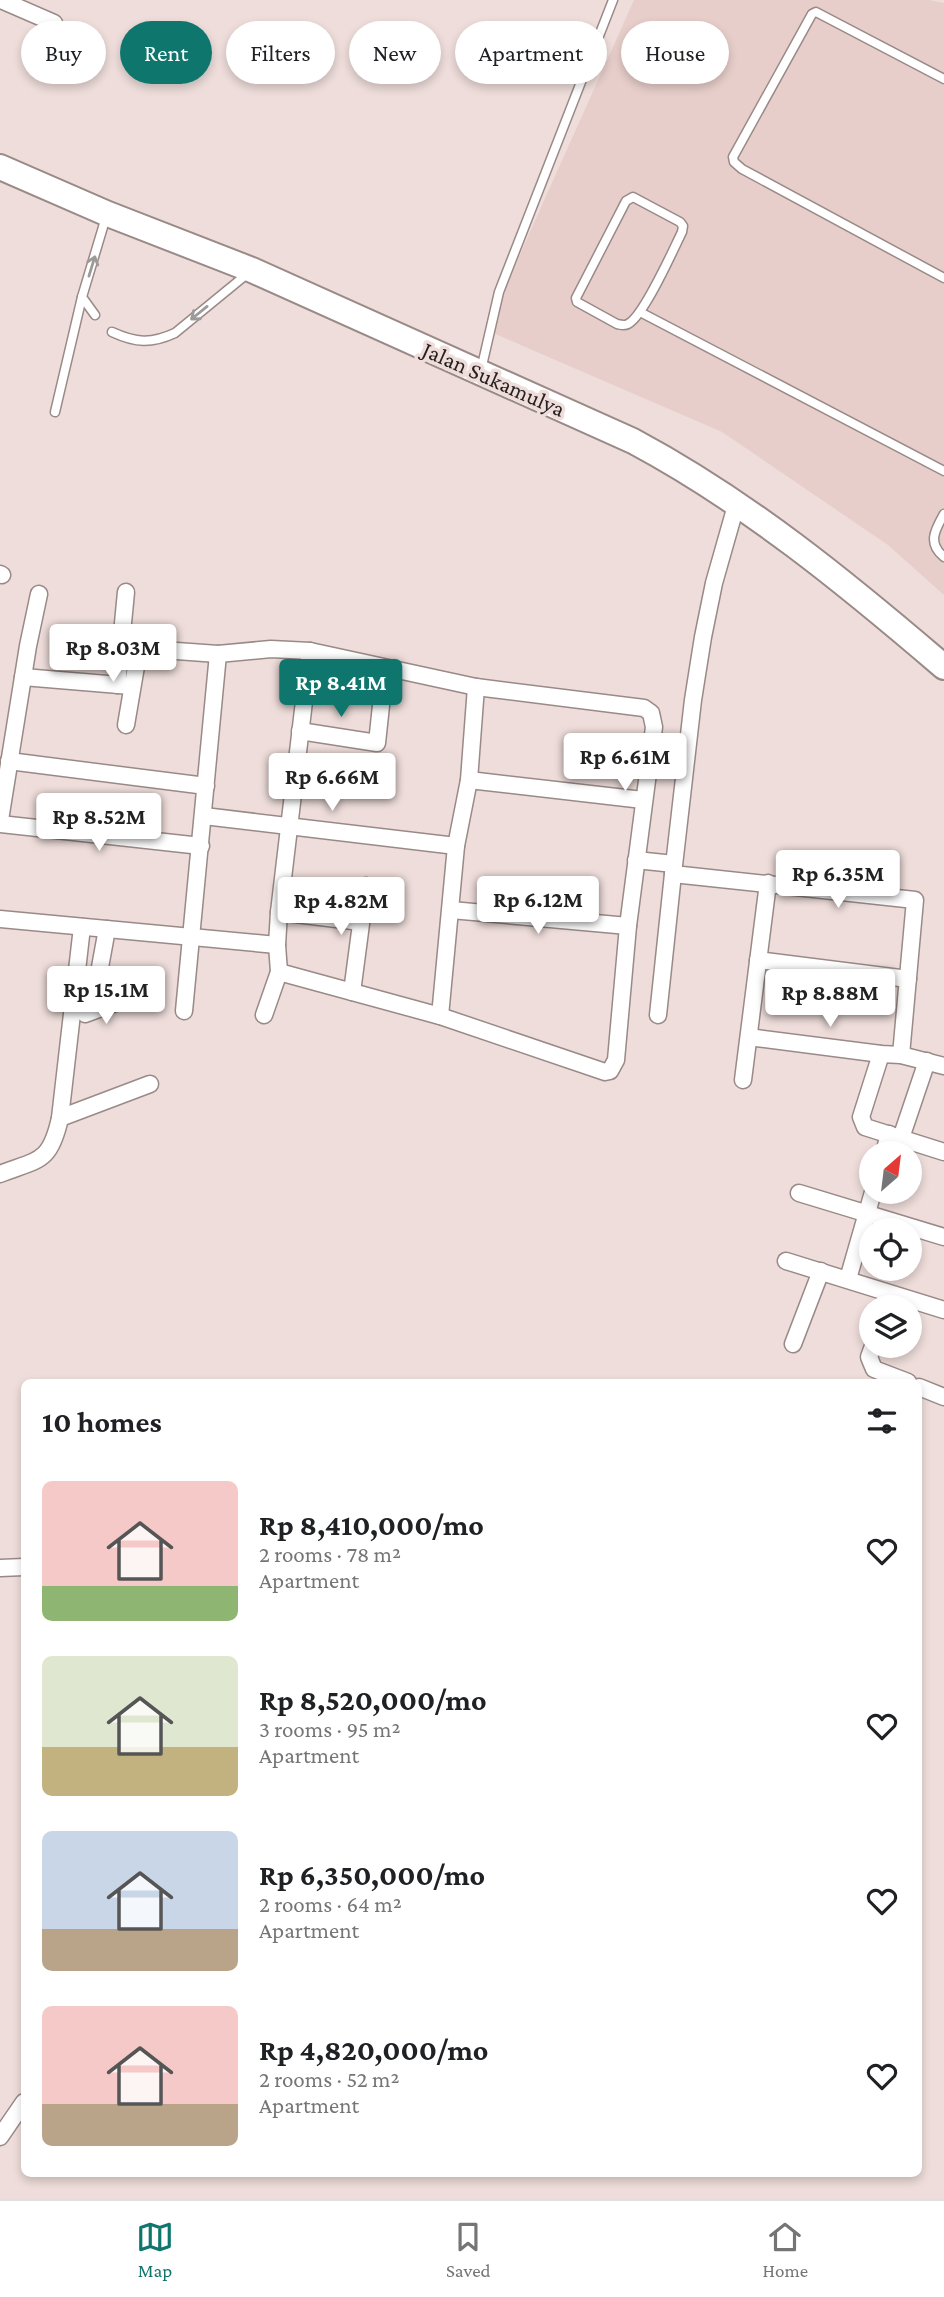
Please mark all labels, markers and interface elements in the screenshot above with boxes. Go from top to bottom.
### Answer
chip: Buy [21,21,106,84]
chip: Rent [120,21,212,84]
chip: Filters [226,21,335,84]
chip: New [349,21,441,84]
chip: Apartment [455,21,607,84]
chip: House [621,21,729,84]
one-way arrow [86,255,99,277]
one-way arrow [191,305,209,321]
street label: Jalan Sukamulya [417,335,570,422]
pin: Rp 8.03M [41,624,185,684]
text: Rp 8.03M [65,634,161,660]
pin: Rp 8.41M [269,660,413,719]
text: Rp 8.41M [295,669,387,695]
pin: Rp 6.61M [553,734,697,793]
text: Rp 6.61M [580,743,670,769]
pin: Rp 6.66M [260,754,404,813]
text: Rp 6.66M [285,763,379,789]
pin: Rp 8.52M [27,794,171,853]
text: Rp 8.52M [52,803,146,829]
pin: Rp 6.35M [766,850,910,910]
text: Rp 6.35M [792,860,884,886]
pin: Rp 6.12M [466,876,610,936]
pin: Rp 4.82M [269,878,413,937]
text: Rp 6.12M [493,886,583,912]
text: Rp 4.82M [294,887,388,913]
pin: Rp 15.1M [34,967,178,1026]
pin: Rp 8.88M [758,970,902,1029]
text: Rp 15.1M [63,976,149,1002]
text: Rp 8.88M [781,979,879,1005]
north arrow [859,1141,922,1204]
map controls [859,1141,922,1358]
button: locate [859,1218,922,1281]
button: layers [859,1295,922,1358]
icon: filters [863,1402,901,1440]
text: 10 homes [42,1405,162,1438]
text: Rp 8,410,000/mo [259,1508,484,1541]
icon: home [98,1509,182,1593]
icon: heart [863,1532,901,1570]
text: 2 rooms · 78 m² [259,1541,401,1567]
text: Apartment [259,1567,359,1593]
text: Rp 8,520,000/mo [259,1683,487,1716]
icon: home [98,1684,182,1768]
icon: heart [863,1707,901,1745]
text: 3 rooms · 95 m² [259,1716,400,1742]
text: Apartment [259,1742,359,1768]
text: Rp 6,350,000/mo [259,1858,485,1891]
icon: home [98,1859,182,1943]
icon: heart [863,1882,901,1920]
text: 2 rooms · 64 m² [259,1891,402,1917]
text: Apartment [259,1917,359,1943]
text: Rp 4,820,000/mo [259,2033,488,2066]
icon: home [98,2034,182,2118]
icon: heart [863,2057,901,2095]
text: 2 rooms · 52 m² [259,2066,399,2092]
text: Apartment [259,2092,359,2118]
tab: Map [136,2218,174,2281]
tab: Saved [446,2218,491,2281]
tab: Home [762,2218,808,2281]

